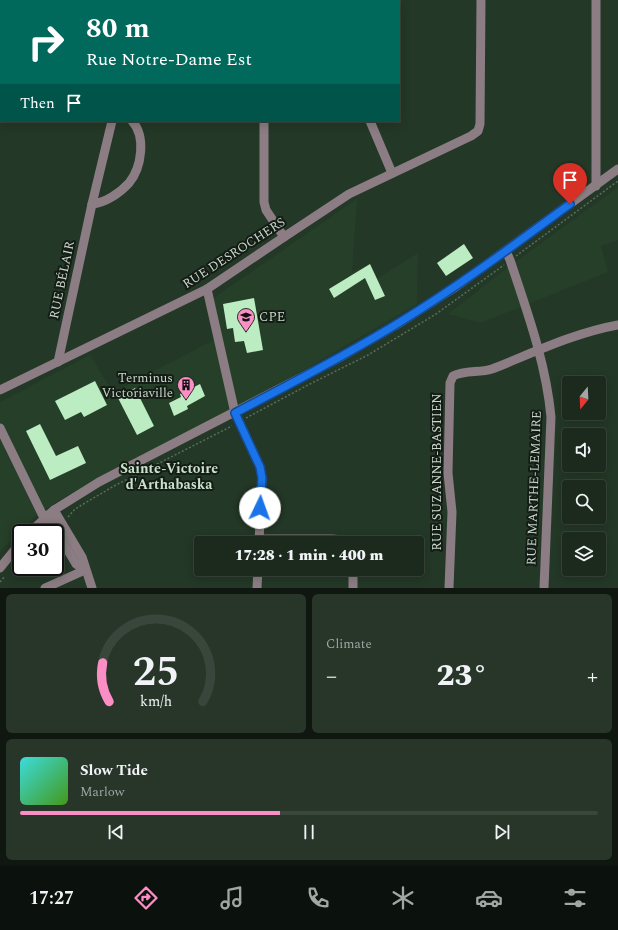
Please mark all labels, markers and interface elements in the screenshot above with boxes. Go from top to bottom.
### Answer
text: 80 m [86,7,150,50]
icon: right [20,16,72,68]
text: Rue Notre-Dame Est [86,46,252,73]
text: Then [20,92,55,115]
icon: arrive [63,92,85,114]
pin [553,163,587,204]
icon: arrive [559,169,581,191]
street label: RUE DESROCHERS [179,212,290,294]
street label: RUE BÉLAIR [44,239,80,321]
school or university icon: CPE [236,307,256,332]
place label: CPE [259,307,285,327]
place label: Terminus Victoriaville [102,368,173,403]
building icon: Terminus Victoriaville [176,375,196,400]
north arrow [562,376,606,420]
map controls [562,376,606,576]
street label: RUE SUZANNE-BASTIEN [427,393,447,551]
street label: RUE MARTHE-LEMAIRE [521,410,547,566]
button: sound [562,428,606,472]
district label: Sainte-Victoire d'Arthabaska [120,458,218,495]
button: search [562,480,606,524]
position arrow [239,487,281,529]
speed limit sign: 30 [12,524,64,576]
button: layers [562,532,606,576]
text: 17:28 · 1 min · 400 m [235,544,383,567]
text: Climate [326,634,372,654]
text: 25 [133,640,179,703]
text: 23° [437,653,488,699]
text: − [326,660,337,693]
text: + [587,660,598,693]
text: km/h [140,690,172,712]
text: Slow Tide [80,759,148,782]
text: Marlow [80,782,125,802]
icon: previous [105,821,127,843]
icon: pause [298,821,320,843]
icon: next [491,821,513,843]
icon: directions [132,884,160,912]
icon: music [218,884,246,912]
icon: phone [304,884,332,912]
icon: climate [389,884,417,912]
icon: car [475,884,503,912]
icon: filters [561,884,589,912]
text: 17:27 [29,885,74,912]

